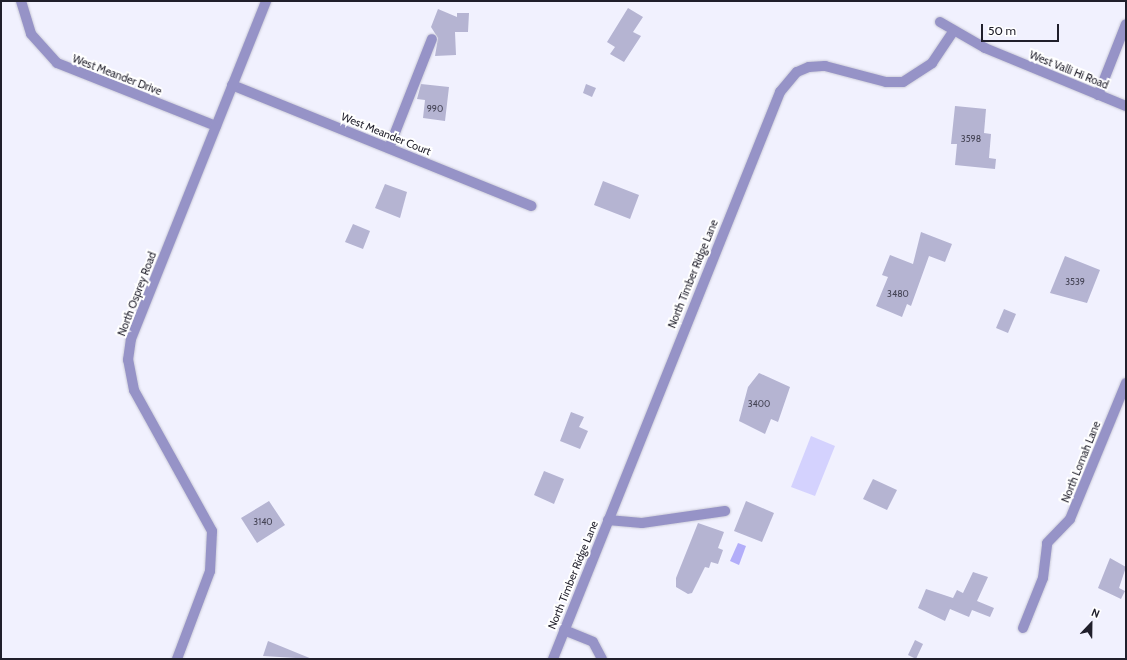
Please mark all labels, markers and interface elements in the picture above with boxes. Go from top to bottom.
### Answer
scale bar [983,16,1061,42]
text: 50 m [988,23,1016,38]
street label: West Valli Hi Road [1027,48,1111,92]
street label: West Meander Drive [70,52,164,98]
house number: 990 [427,104,443,114]
street label: West Meander Court [339,110,433,158]
house number: 3598 [961,134,981,144]
street label: North Timber Ridge Lane [665,218,721,330]
street label: North Osprey Road [115,250,159,338]
house number: 3539 [1065,277,1085,287]
house number: 3480 [887,289,909,299]
house number: 3400 [748,399,770,409]
street label: North Lomah Lane [1059,419,1103,505]
house number: 3140 [253,517,273,527]
street label: North Timber Ridge Lane [545,519,601,631]
north arrow [1071,604,1111,644]
text: N [1089,605,1102,621]

